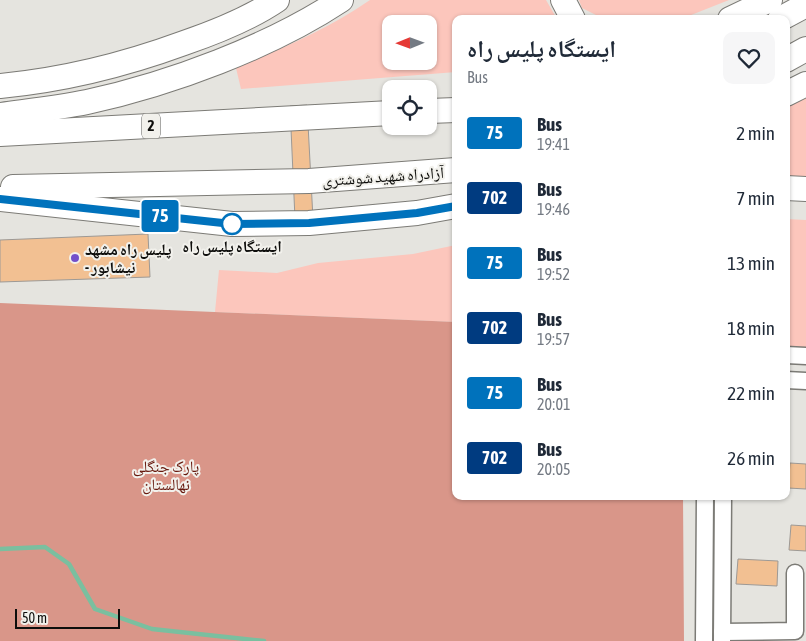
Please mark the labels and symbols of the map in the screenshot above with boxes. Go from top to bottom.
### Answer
north arrow [382,15,438,70]
road number: 2 [142,114,160,138]
street label: آزادراه شهید شوشتری [322,163,446,191]
line badge: 75 [138,200,182,232]
marker: ایستگاه پلیس راه [221,213,243,235]
place label: ایستگاه پلیس راه [182,237,282,256]
place label: پلیس راه مشهد - نیشابور [85,240,172,277]
marker: پلیس راه مشهد - نیشابور [69,252,81,264]
park label: پارک جنگلی نهالستان [133,457,200,495]
scale bar [15,606,120,629]

